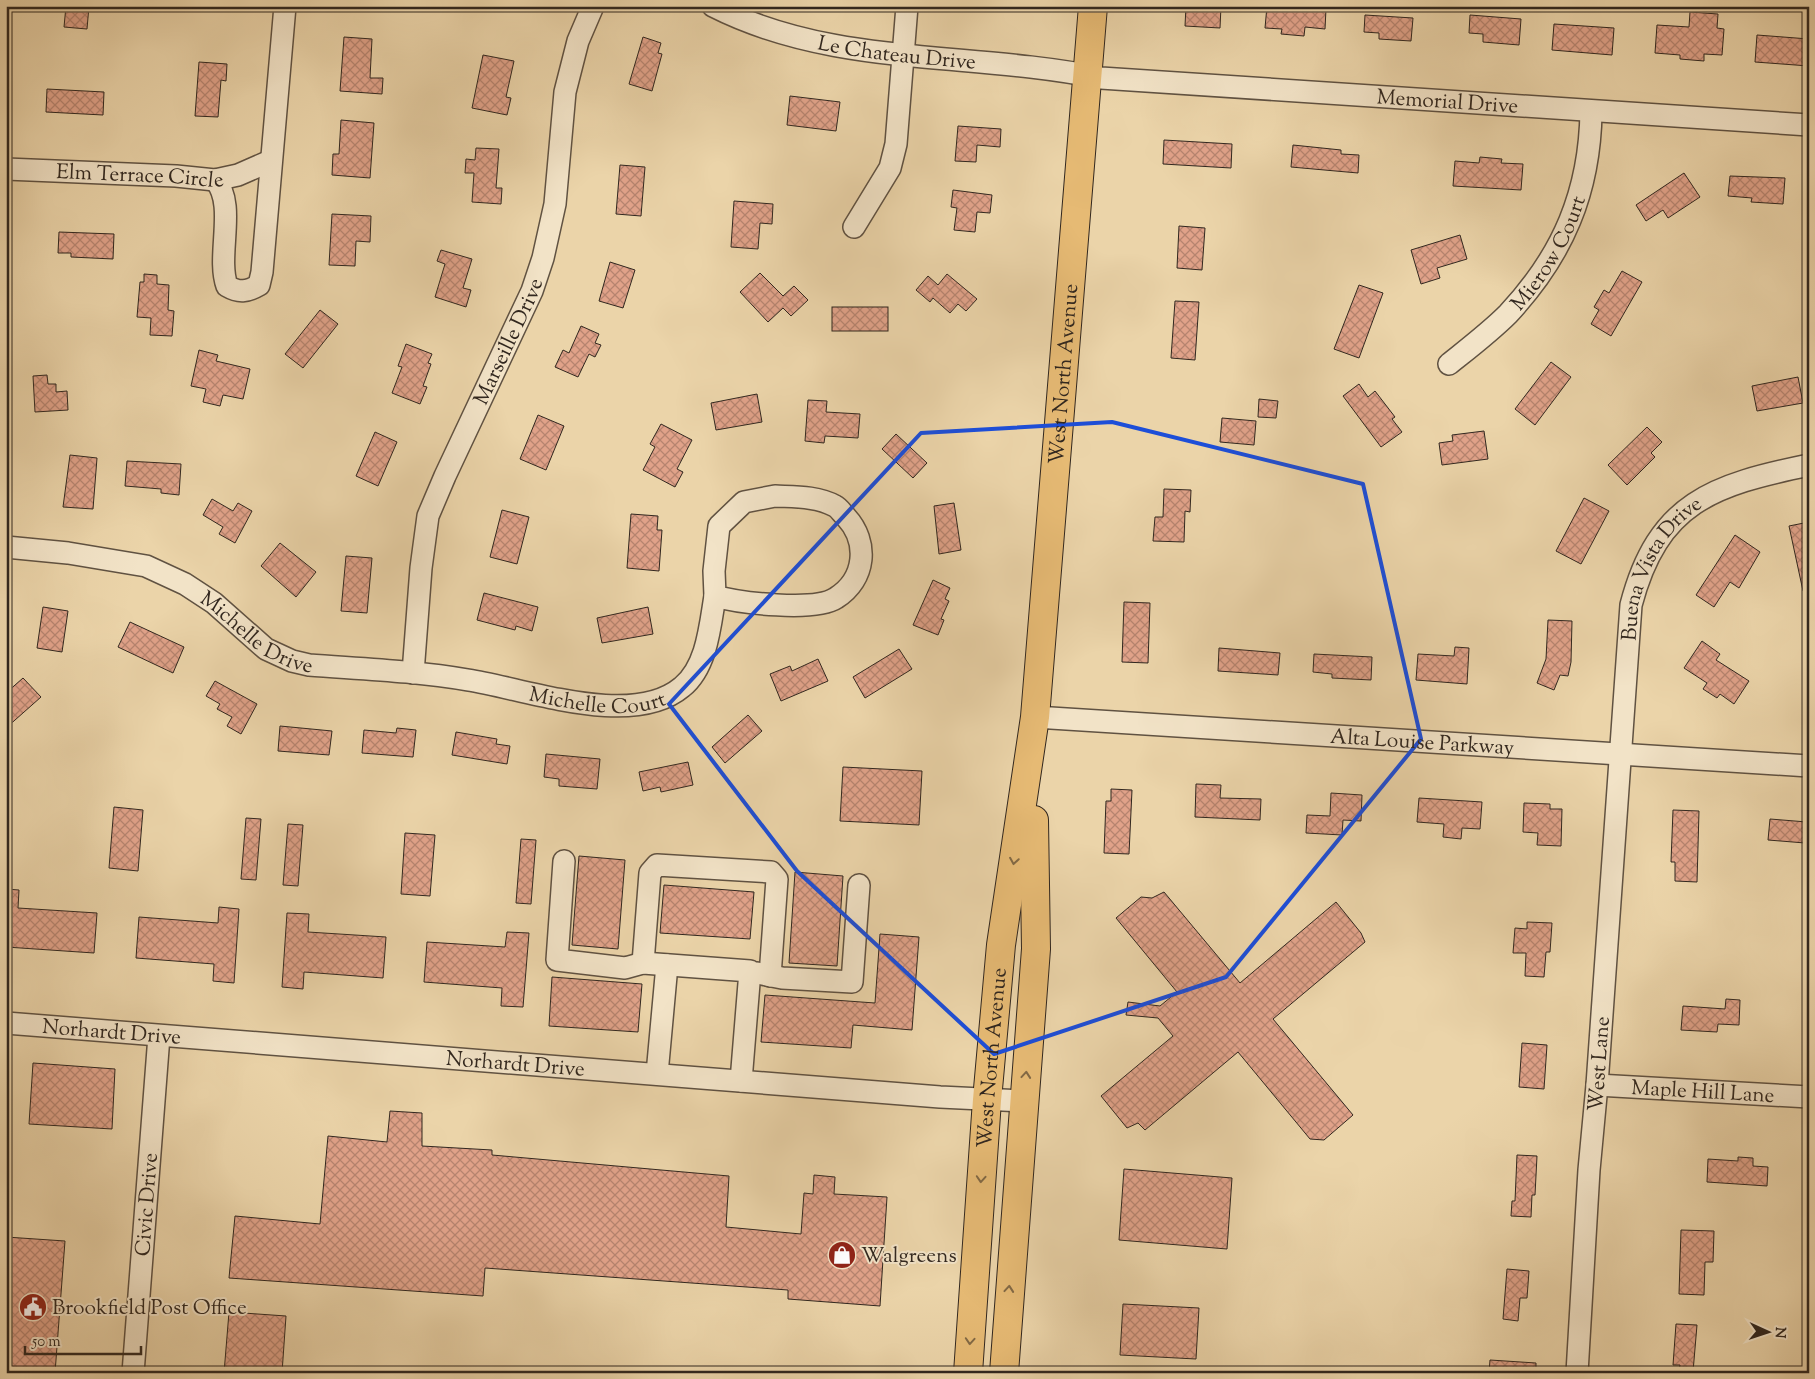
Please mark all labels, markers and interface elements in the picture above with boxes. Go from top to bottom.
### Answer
street label: Le Chateau Drive [815,29,977,79]
street label: Memorial Drive [1376,83,1519,123]
street label: Elm Terrace Circle [56,158,227,197]
street label: Mierow Court [1504,193,1595,318]
street label: Marseille Drive [467,275,552,411]
street label: West North Avenue [1043,283,1087,466]
street label: Buena Vista Drive [1616,490,1708,642]
street label: Michelle Drive [194,585,316,682]
street label: Michelle Court [526,680,671,723]
street label: Alta Louise Parkway [1329,723,1516,764]
one-way arrow [1009,857,1020,865]
street label: West North Avenue [971,966,1016,1149]
street label: Norhardt Drive [41,1013,182,1054]
street label: West Lane [1582,1015,1619,1113]
street label: Norhardt Drive [445,1045,586,1086]
one-way arrow [1020,1071,1031,1079]
street label: Maple Hill Lane [1630,1074,1775,1112]
street label: Civic Drive [129,1152,167,1258]
one-way arrow [976,1175,987,1183]
shop icon: Walgreens [827,1240,857,1270]
place label: Walgreens [861,1242,957,1272]
one-way arrow [1003,1285,1014,1293]
public building icon: Brookfield Post Office [18,1292,48,1322]
place label: Brookfield Post Office [52,1294,247,1324]
north arrow [1742,1306,1792,1356]
scale bar [25,1324,141,1356]
text: N [1769,1326,1789,1339]
text: 50 m [31,1332,61,1353]
one-way arrow [965,1337,976,1345]

